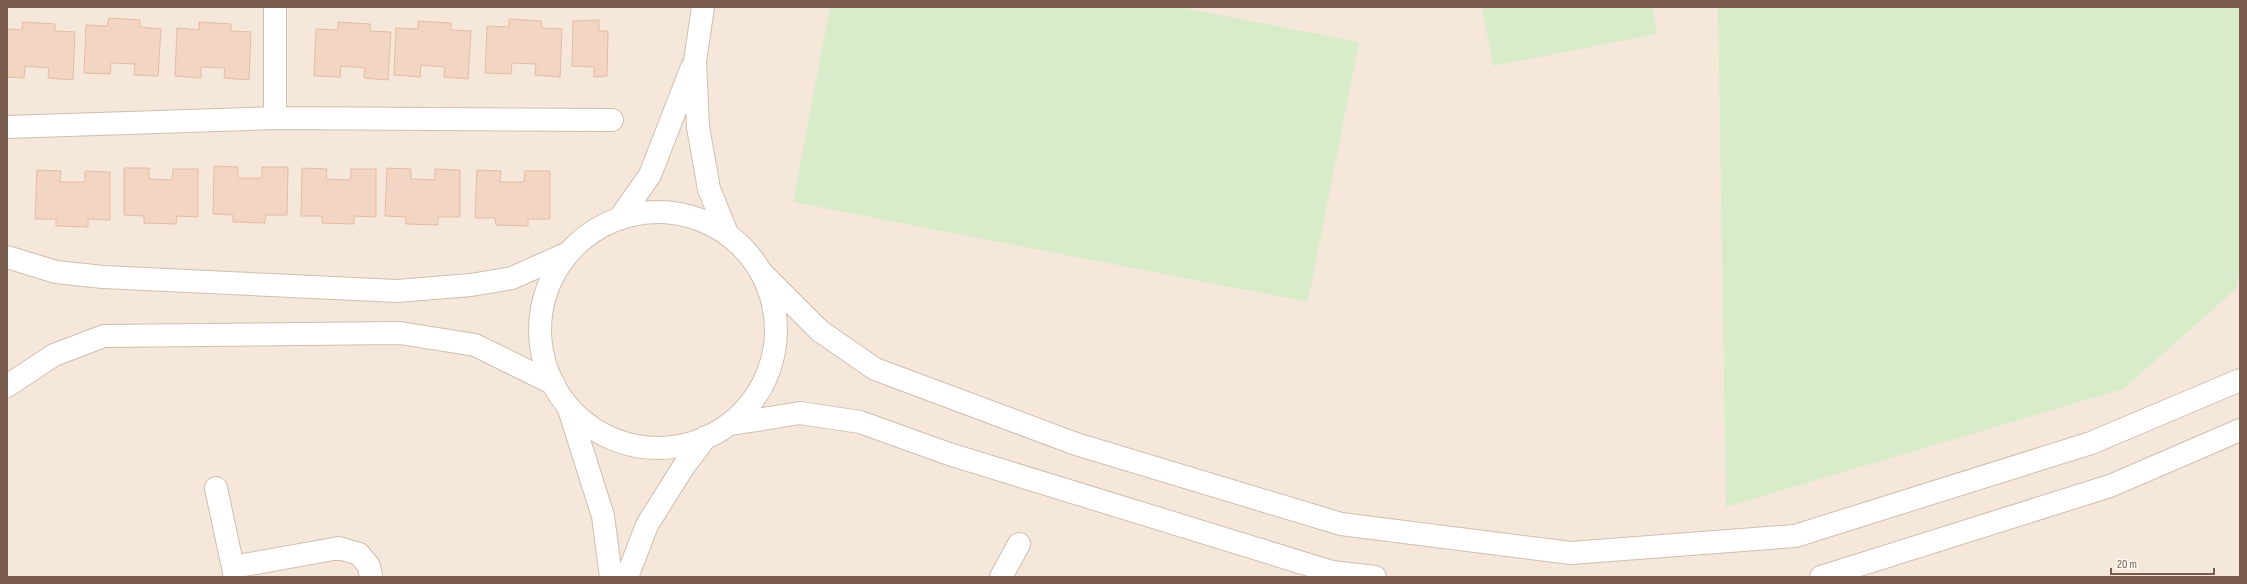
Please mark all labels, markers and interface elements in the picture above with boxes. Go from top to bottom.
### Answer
scale bar [2111,550,2214,576]
text: 20 m [2117,557,2137,572]

